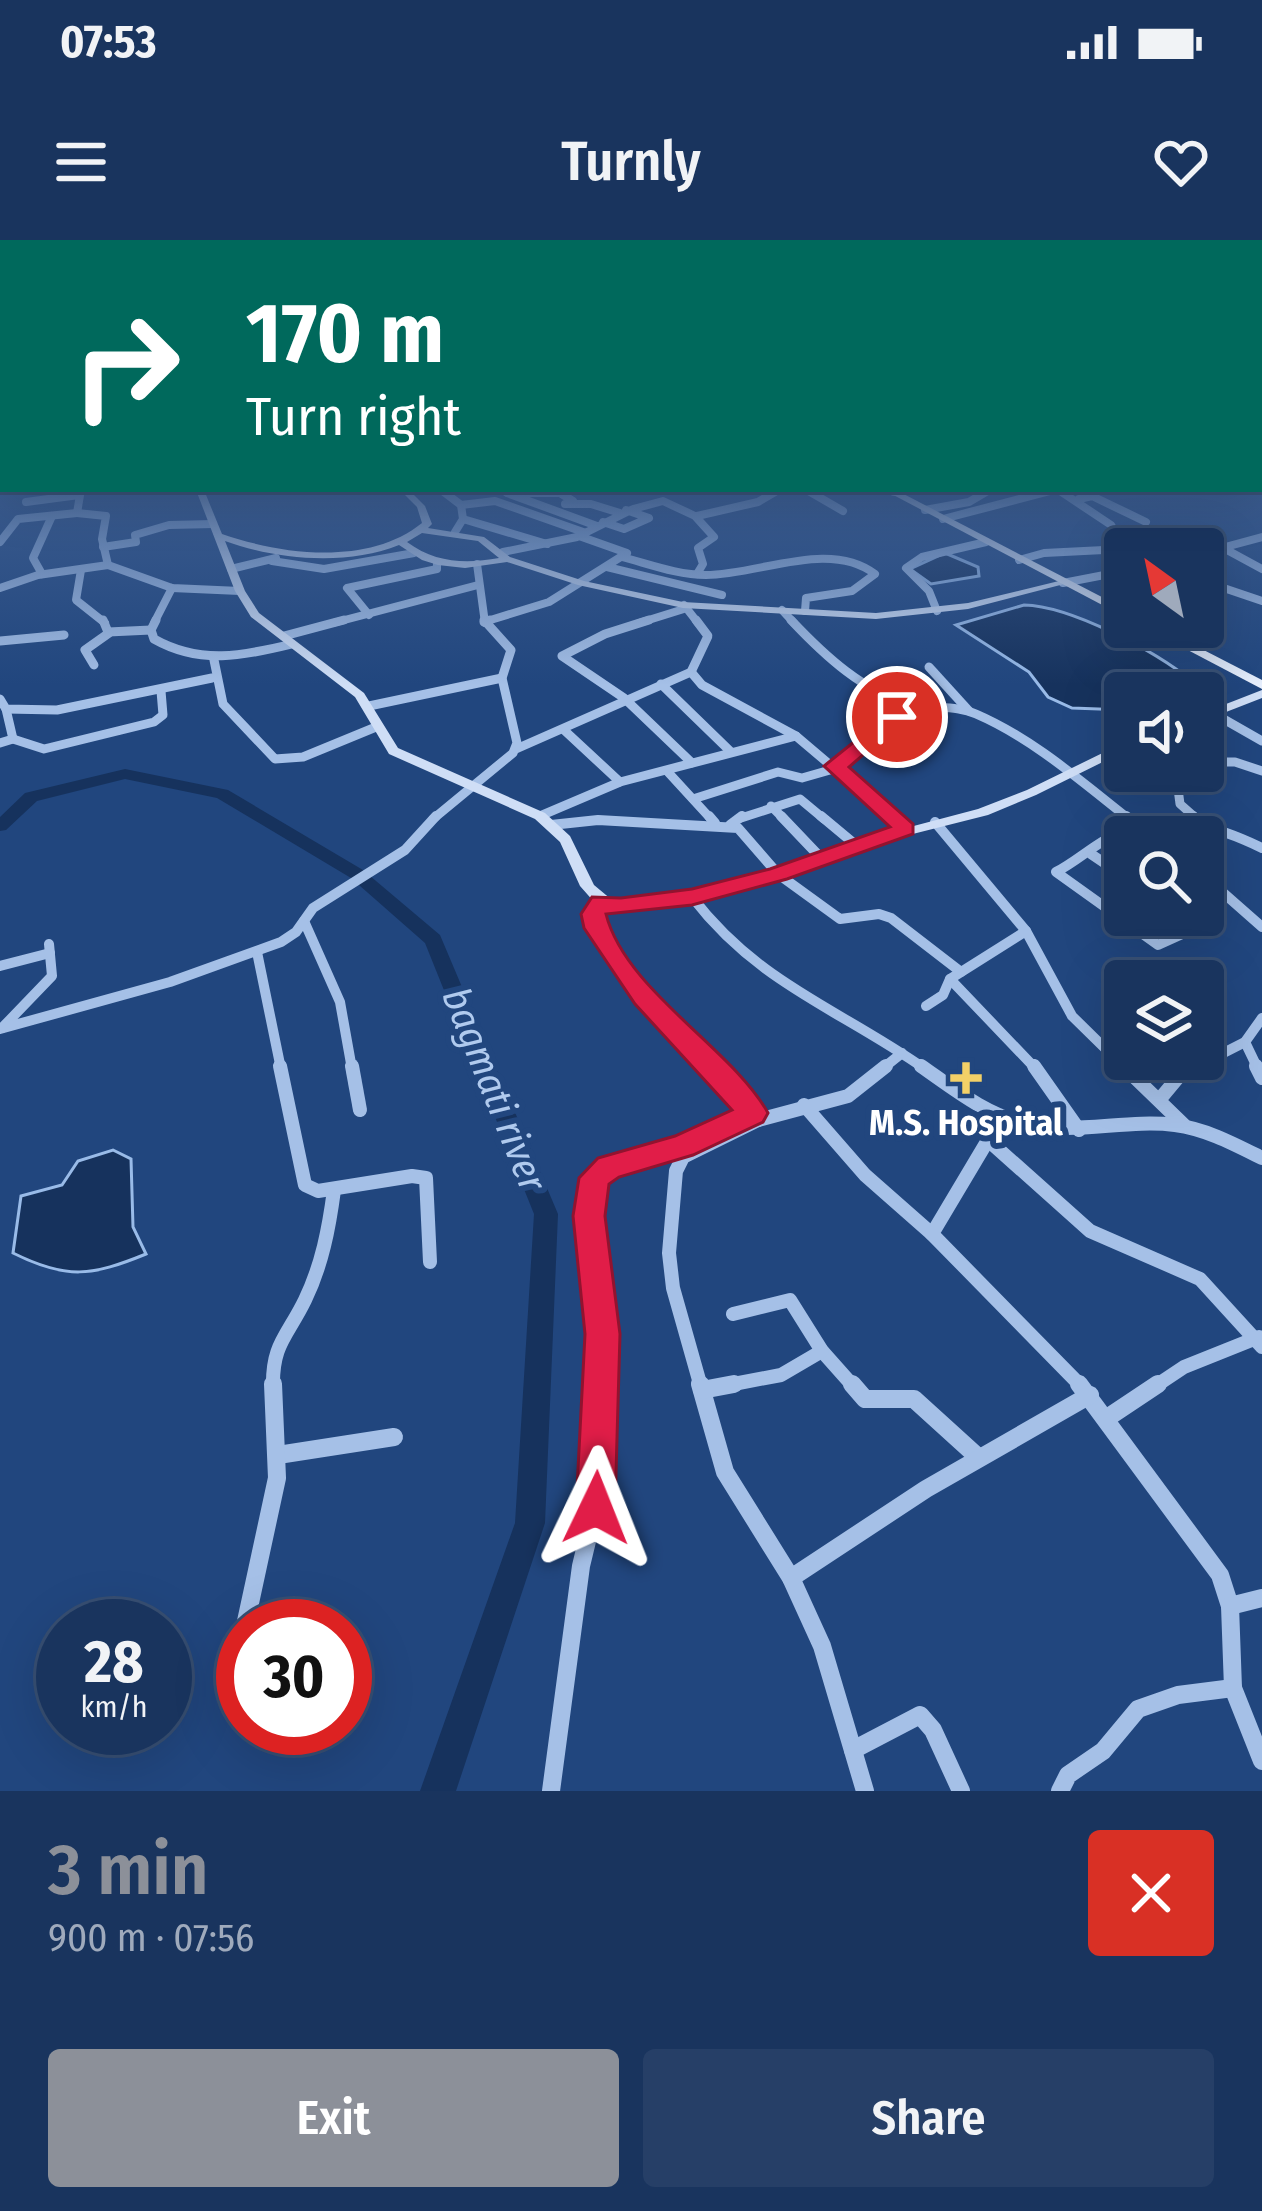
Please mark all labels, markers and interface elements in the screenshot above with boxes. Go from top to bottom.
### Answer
text: 07:53 [60,15,157,69]
icon: menu [48,129,114,195]
icon: heart [1148,129,1214,195]
text: Turnly [561,130,701,194]
text: 170 m [246,283,444,384]
icon: right [48,288,204,444]
text: Turn right [246,385,461,449]
north arrow [1104,528,1224,648]
map controls [1104,528,1224,1080]
pin [846,666,948,768]
button: sound [1104,672,1224,792]
icon: arrive [864,684,930,750]
button: search [1104,816,1224,936]
button: layers [1104,960,1224,1080]
water label: bagmati river [432,981,556,1199]
marker: M.S. Hospital [950,1062,982,1094]
place label: M.S. Hospital [869,1101,1063,1145]
position arrow [533,1445,659,1571]
speed limit sign: 30 [216,1599,372,1755]
text: 28 [84,1626,144,1698]
text: km/h [81,1689,147,1725]
text: 3 min [48,1827,209,1913]
button: close [1088,1830,1214,1956]
text: 900 m · 07:56 [48,1915,254,1961]
button: Exit [48,2049,619,2187]
button: Share [643,2049,1214,2187]

